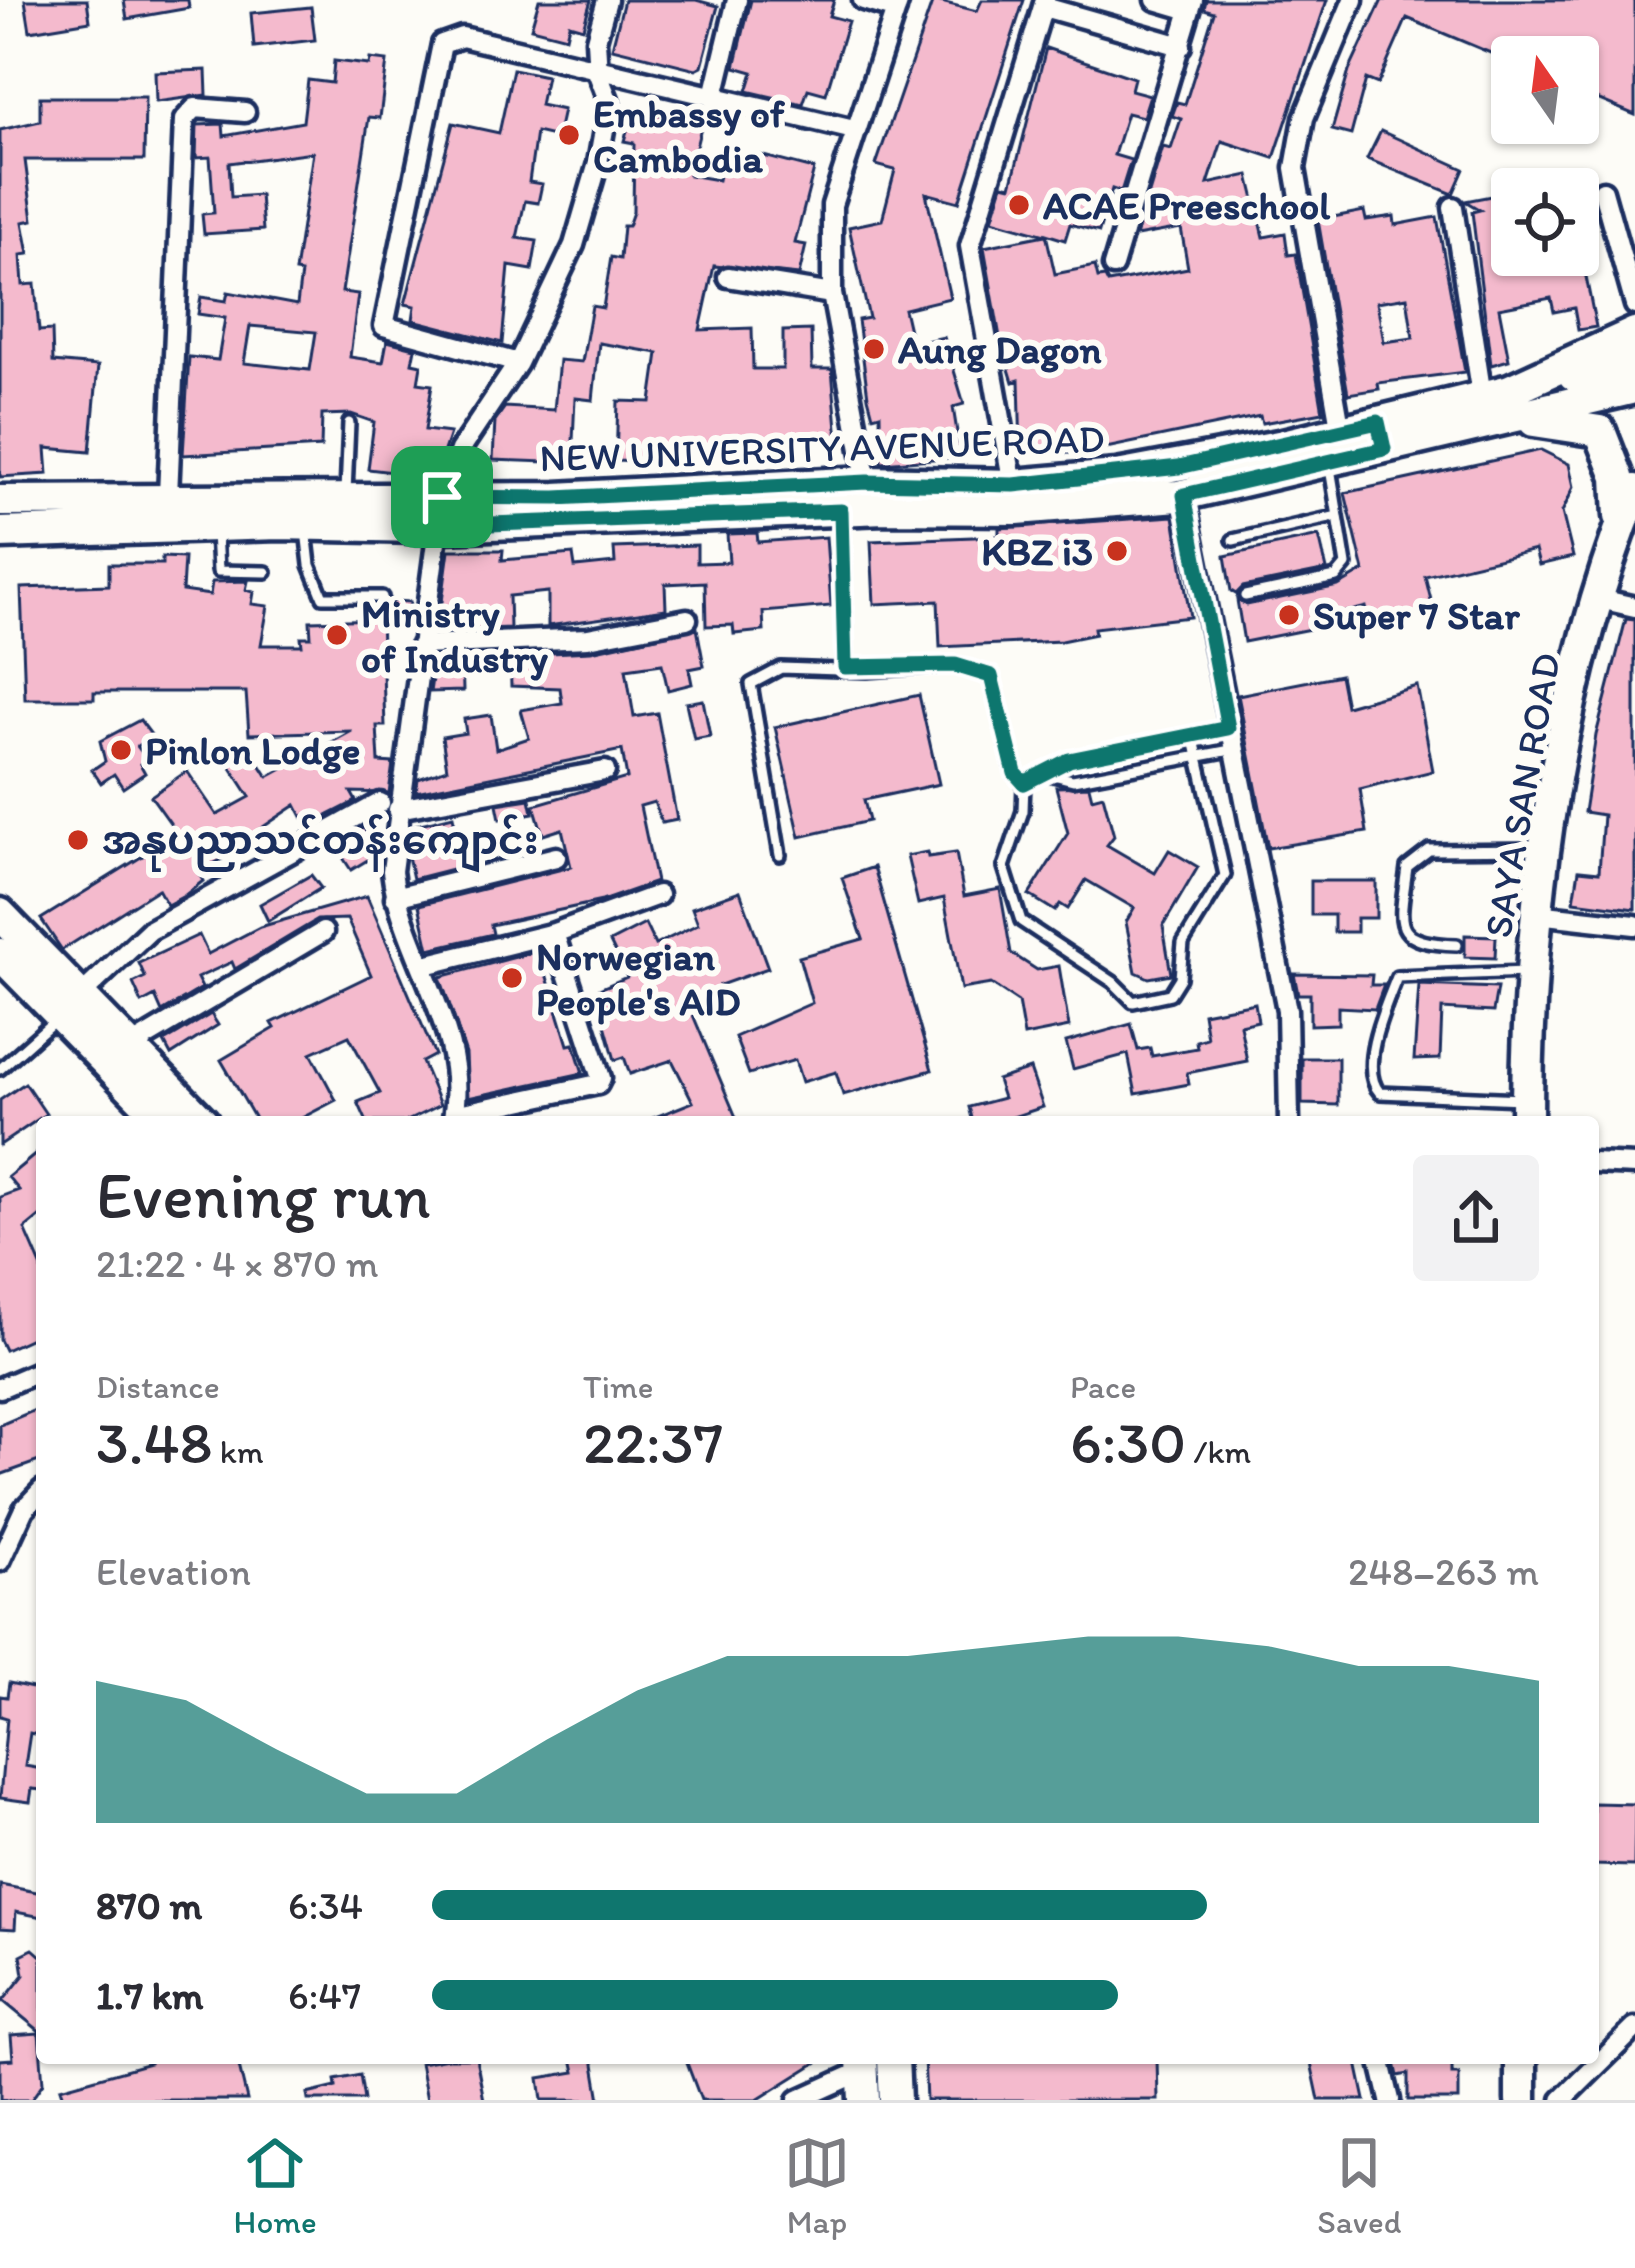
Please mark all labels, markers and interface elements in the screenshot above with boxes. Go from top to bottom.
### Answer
north arrow [1491,36,1599,144]
map controls [1491,36,1599,276]
place label: Embassy of Cambodia [593,90,786,182]
marker: Embassy of Cambodia [556,122,582,148]
button: locate [1491,168,1599,276]
place label: ACAE Preeschool [1043,182,1331,229]
marker: ACAE Preeschool [1006,192,1032,218]
place label: Aung Dagon [898,326,1102,373]
marker: Aung Dagon [861,336,887,362]
street label: NEW UNIVERSITY AVENUE ROAD [539,415,1105,481]
pin [391,446,493,548]
icon: arrive [409,464,475,530]
place label: KBZ i3 [981,528,1093,575]
marker: KBZ i3 [1104,538,1130,564]
place label: Ministry of Industry [361,590,549,682]
place label: Super 7 Star [1313,592,1520,639]
marker: Super 7 Star [1276,602,1302,628]
marker: Ministry of Industry [324,622,350,648]
street label: SAYA SAN ROAD [1474,649,1570,941]
place label: Pinlon Lodge [145,727,360,774]
marker: Pinlon Lodge [108,737,134,763]
place label: အနုပညာသင်တန်းကျောင်း [102,814,539,873]
marker: အနုပညာသင်တန်းကျောင်း [65,827,91,853]
place label: Norwegian People's AID [536,933,741,1025]
marker: Norwegian People's AID [499,965,525,991]
text: Evening run [96,1155,431,1235]
button: share [1413,1155,1539,1281]
text: 21:22 · 4 × 870 m [96,1240,378,1287]
text: Distance [96,1367,220,1406]
text: Time [583,1367,653,1406]
text: Pace [1070,1367,1136,1406]
text: 3.48 [96,1406,212,1478]
text: 22:37 [583,1406,723,1478]
text: 6:30 [1070,1406,1186,1478]
text: km [212,1432,263,1471]
text: /km [1186,1432,1251,1471]
text: Elevation [96,1548,251,1595]
text: 248–263 m [1348,1548,1539,1595]
text: 870 m [96,1882,202,1929]
text: 6:34 [288,1882,363,1929]
text: 1.7 km [96,1972,203,2019]
text: 6:47 [288,1972,361,2019]
tab: Home [234,2130,317,2241]
tab: Map [784,2130,850,2241]
tab: Saved [1317,2130,1401,2241]

